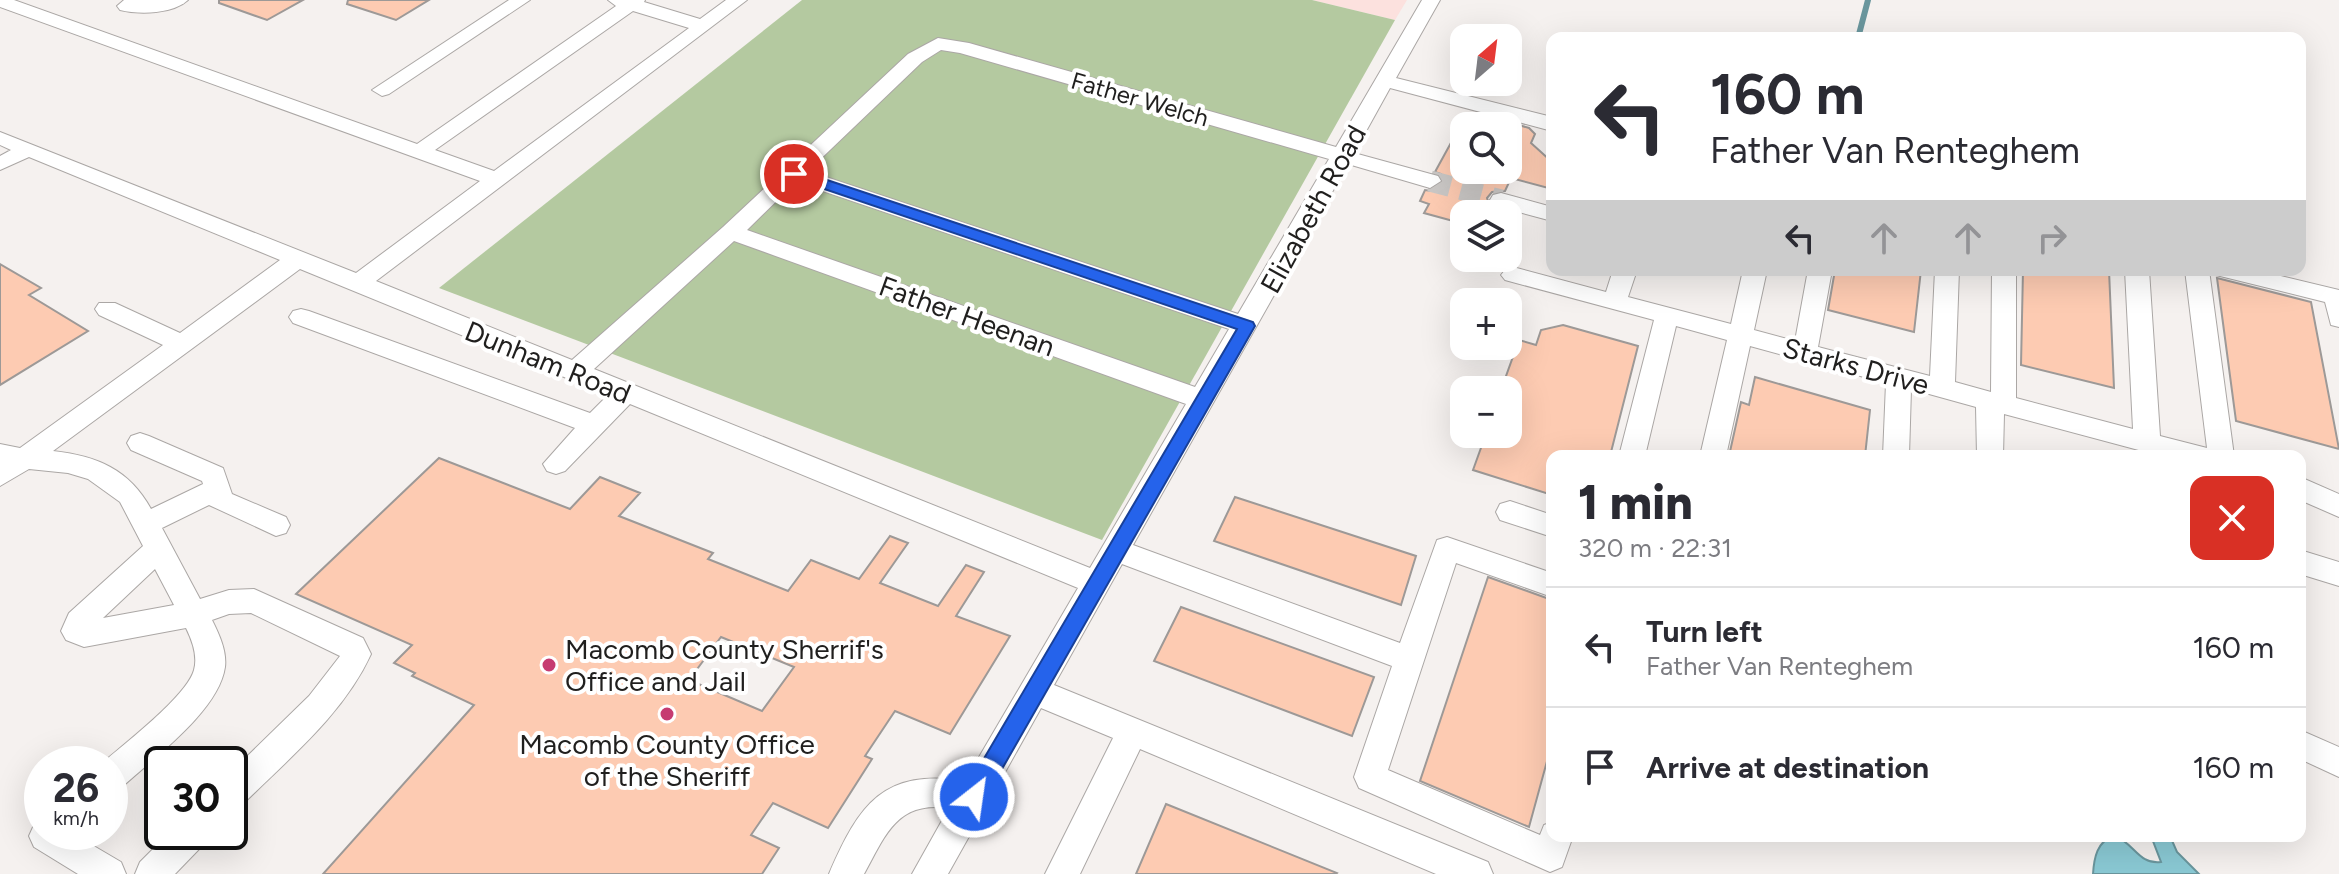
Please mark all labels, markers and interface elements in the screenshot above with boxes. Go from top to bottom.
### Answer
north arrow [1450,24,1522,96]
map controls [1450,24,1522,448]
text: 160 m [1710,61,1865,128]
icon: left [1578,64,1682,168]
street label: Father Welch [1068,66,1212,132]
button: search [1450,112,1522,184]
street label: Elizabeth Road [1253,119,1373,299]
text: Father Van Renteghem [1710,129,2080,172]
pin [760,140,828,208]
icon: arrive [772,152,816,196]
button: layers [1450,200,1522,272]
icon: left [1778,216,1822,260]
icon: ahead [1862,216,1906,260]
icon: ahead [1946,216,1990,260]
icon: right [2030,216,2074,260]
street label: Father Heenan [875,269,1059,363]
button: + [1450,288,1522,360]
street label: Dunham Road [460,313,636,411]
street label: Starks Drive [1779,330,1933,402]
button: − [1450,376,1522,448]
text: 1 min [1578,473,1693,531]
button: close [2190,476,2274,560]
text: 320 m · 22:31 [1578,532,1732,564]
text: Turn left [1646,613,1763,650]
icon: left [1578,625,1622,669]
text: 160 m [2192,629,2274,666]
place label: Macomb County Sherrif's Office and Jail [565,632,884,698]
text: Father Van Renteghem [1646,650,1913,682]
marker: Macomb County Sherrif's Office and Jail [540,656,558,674]
marker: Macomb County Office of the Sheriff [658,705,676,723]
place label: Macomb County Office of the Sheriff [519,727,815,793]
icon: arrive [1578,745,1622,789]
speed limit sign: 30 [144,746,248,850]
text: Arrive at destination [1646,749,1929,786]
text: 160 m [2192,749,2274,786]
position arrow [932,755,1016,839]
text: 26 [53,764,99,812]
text: km/h [53,806,99,830]

